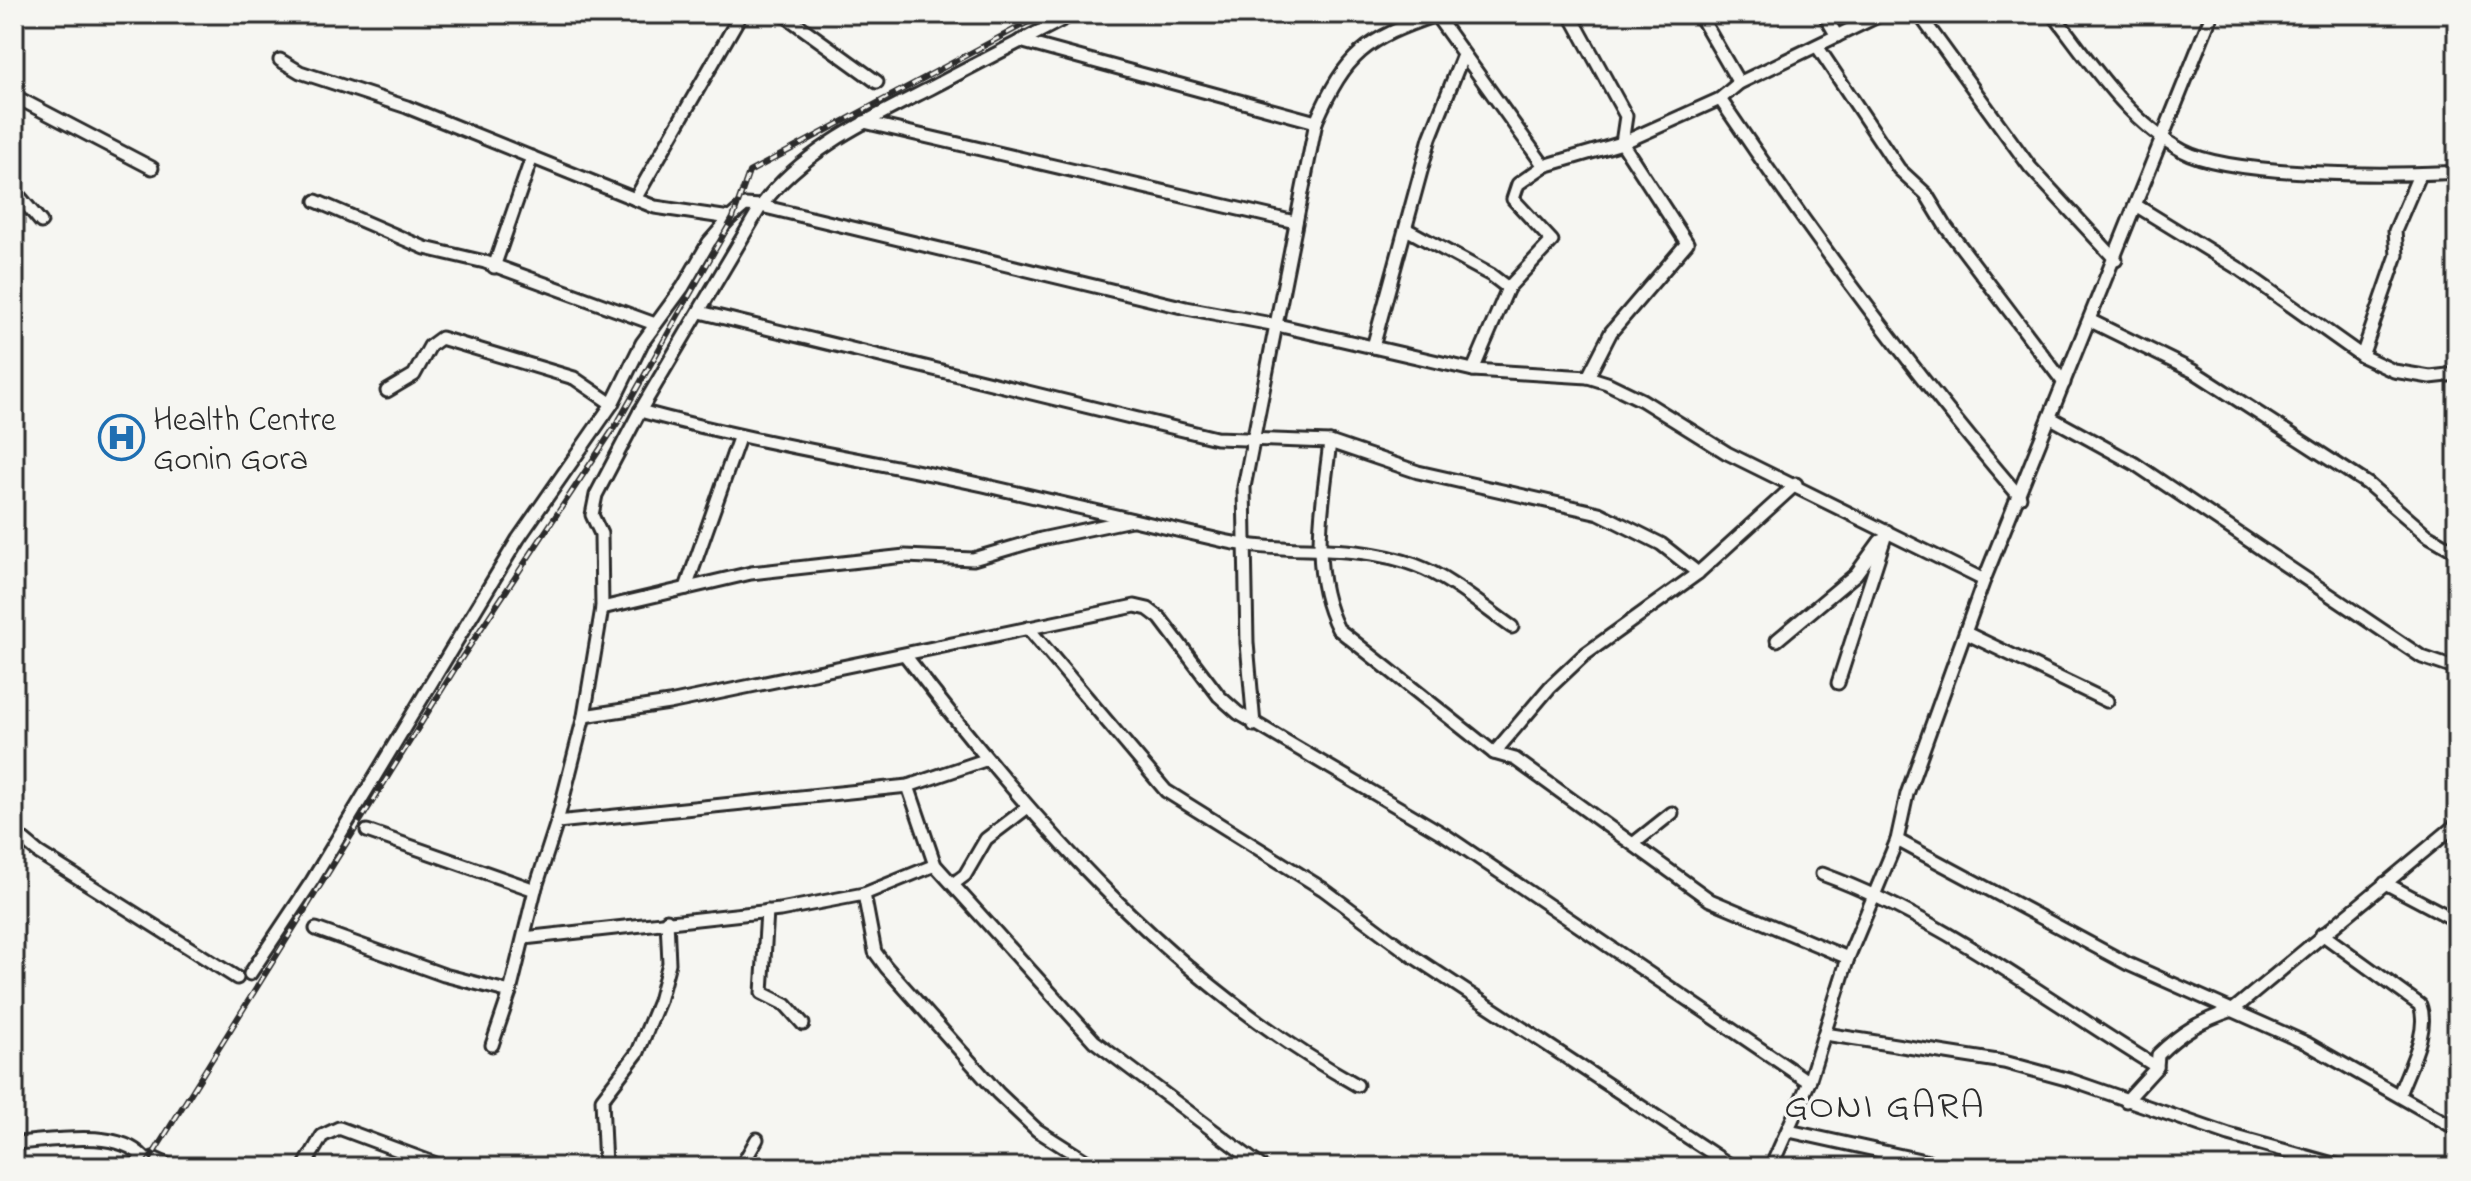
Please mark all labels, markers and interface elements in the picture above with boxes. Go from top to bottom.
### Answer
place label: Health Centre Gonin Gora [153,397,337,486]
hospital icon: Health Centre Gonin Gora [98,414,146,462]
district label: GONI GARA [1784,1080,1986,1136]

